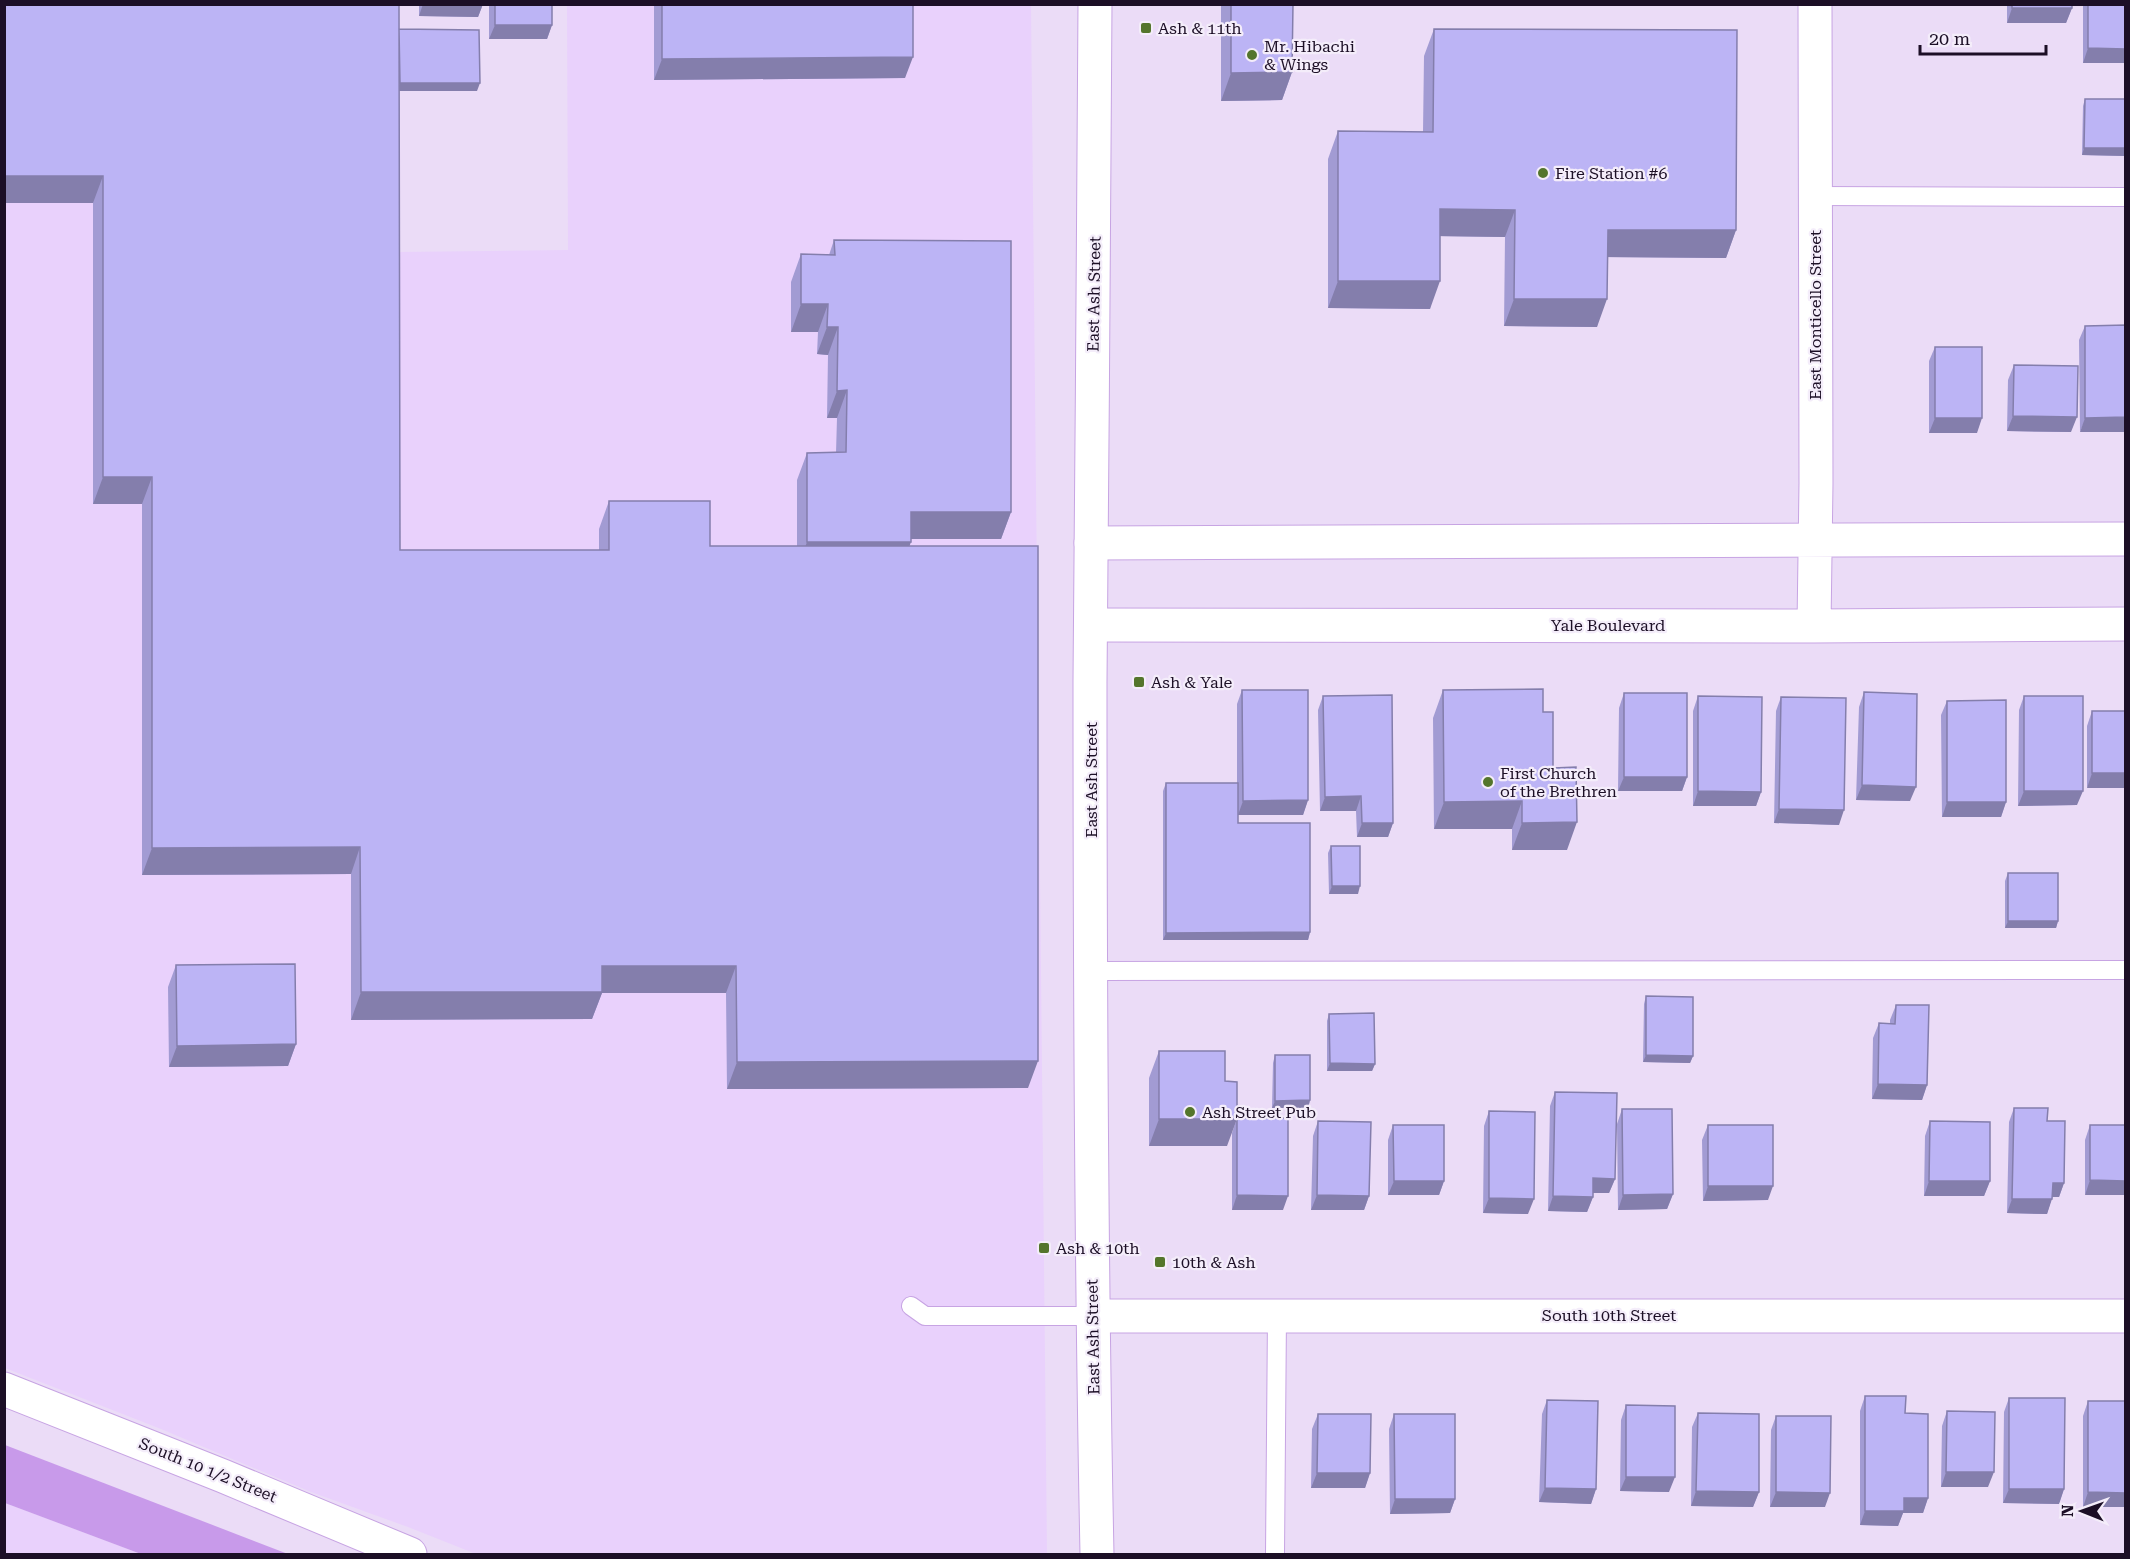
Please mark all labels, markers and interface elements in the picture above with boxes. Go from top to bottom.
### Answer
scale bar [1920,18,2046,56]
place label: Ash & 11th [1158,19,1242,38]
marker: Ash & 11th [1139,21,1153,35]
text: 20 m [1929,28,1970,49]
place label: Mr. Hibachi & Wings [1264,37,1355,74]
marker: Mr. Hibachi & Wings [1245,48,1259,62]
place label: Fire Station #6 [1555,164,1668,183]
marker: Fire Station #6 [1536,166,1550,180]
street label: East Monticello Street [1806,230,1825,400]
street label: East Ash Street [1083,236,1105,352]
street label: Yale Boulevard [1551,616,1665,635]
place label: Ash & Yale [1151,673,1233,692]
marker: Ash & Yale [1132,675,1146,689]
street label: East Ash Street [1082,722,1101,838]
place label: First Church of the Brethren [1500,764,1617,801]
marker: First Church of the Brethren [1481,775,1495,789]
place label: Ash Street Pub [1202,1103,1316,1122]
marker: Ash Street Pub [1183,1105,1197,1119]
place label: Ash & 10th [1056,1239,1140,1258]
marker: Ash & 10th [1037,1241,1051,1255]
place label: 10th & Ash [1172,1253,1256,1272]
marker: 10th & Ash [1153,1255,1167,1269]
street label: East Ash Street [1082,1279,1104,1395]
street label: South 10th Street [1542,1306,1676,1325]
street label: South 10 1/2 Street [136,1434,280,1506]
north arrow [2052,1481,2112,1541]
text: N [2058,1504,2077,1517]

